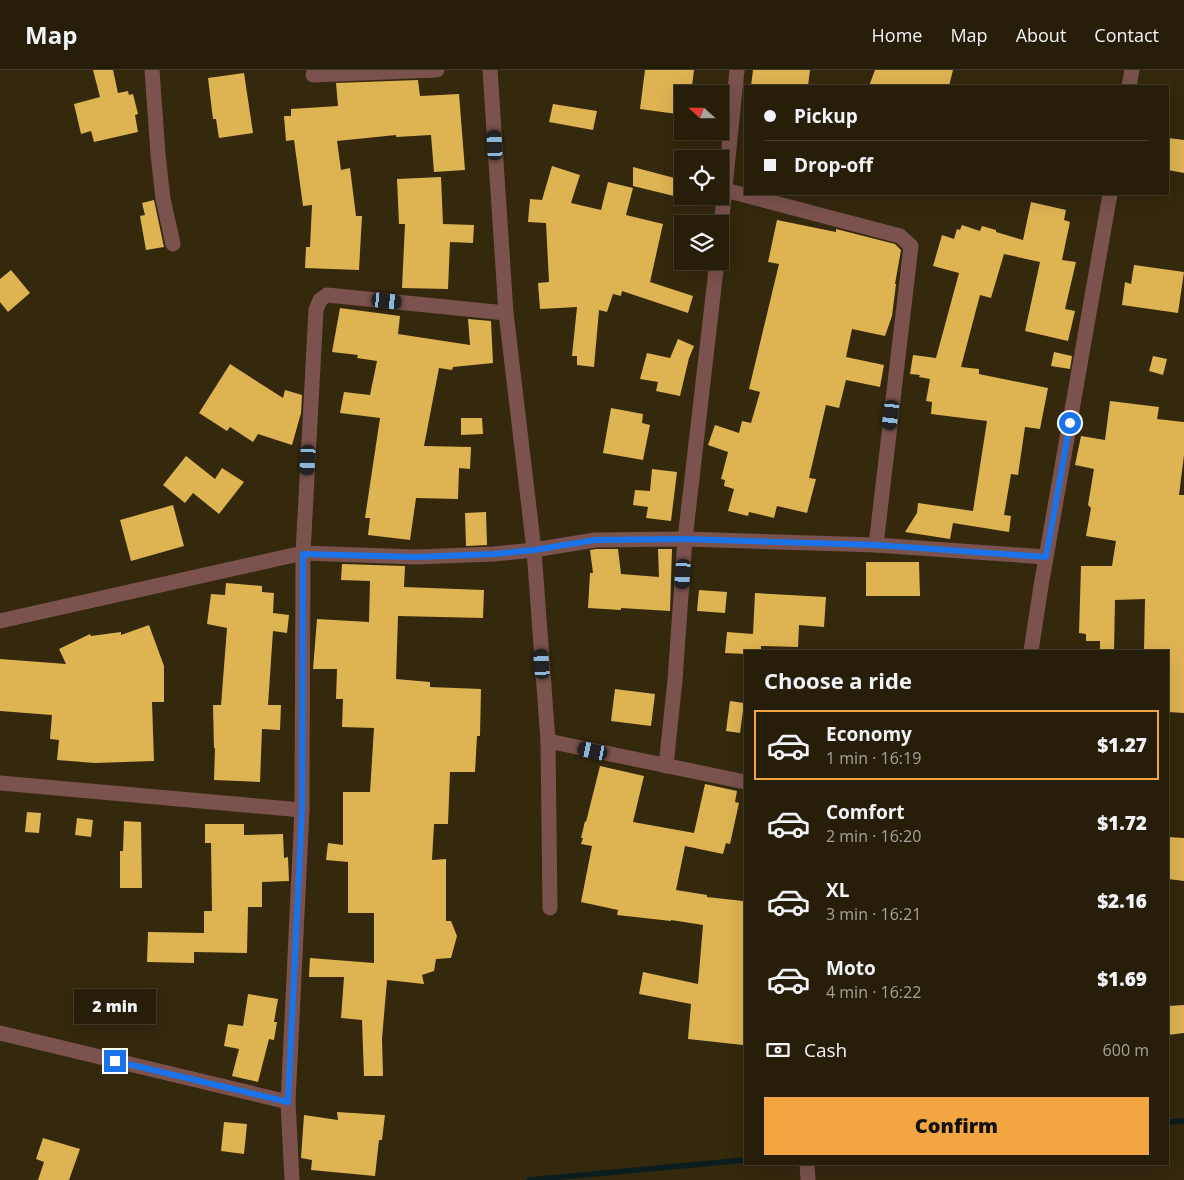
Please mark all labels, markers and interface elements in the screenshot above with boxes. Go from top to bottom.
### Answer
text: Map [25,18,77,51]
text: Home [872,23,922,47]
text: Map [950,23,988,47]
text: About [1016,23,1066,47]
text: Contact [1094,23,1159,47]
north arrow [674,85,729,140]
map controls [674,85,729,270]
text: Pickup [794,103,858,129]
car [486,130,503,160]
button: locate [674,150,729,205]
text: Drop-off [794,152,873,178]
button: layers [674,215,729,270]
car [371,292,402,310]
car [881,399,900,431]
route start [1059,412,1081,434]
car [299,445,316,475]
car [674,559,691,589]
car [533,649,550,679]
text: Choose a ride [764,665,912,695]
text: Economy [826,721,912,747]
icon: car [766,723,811,768]
text: $1.27 [1097,732,1147,758]
car [576,741,609,761]
text: 1 min · 16:19 [826,747,921,769]
text: Comfort [826,799,905,825]
icon: car [766,801,811,846]
text: $1.72 [1097,810,1147,836]
text: 2 min · 16:20 [826,825,921,847]
text: XL [826,877,849,903]
icon: car [766,879,811,924]
text: $2.16 [1097,888,1147,914]
text: 3 min · 16:21 [826,903,921,925]
text: Moto [826,955,876,981]
icon: car [766,957,811,1002]
text: $1.69 [1097,966,1147,992]
text: 4 min · 16:22 [826,981,921,1003]
callout: 2 min [74,988,156,1024]
text: 2 min [92,995,138,1017]
icon: cash [764,1036,792,1064]
text: Cash [804,1037,847,1063]
text: 600 m [1103,1039,1149,1061]
route end [104,1050,126,1072]
button: Confirm [764,1097,1149,1155]

